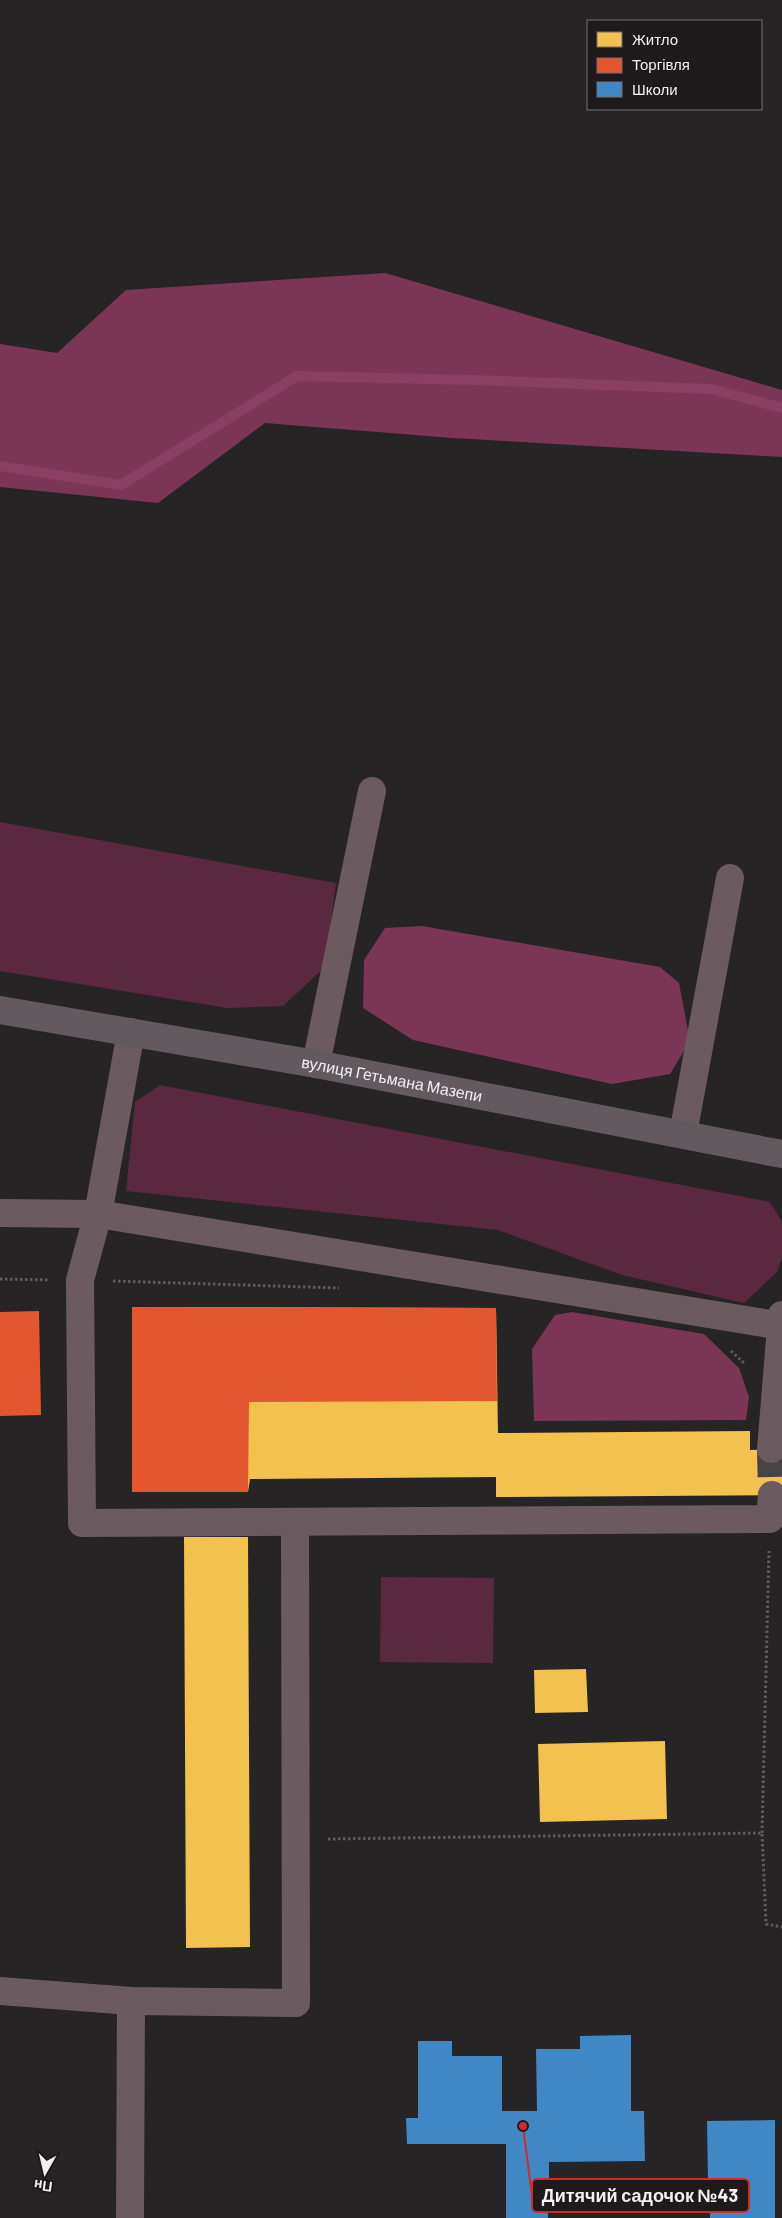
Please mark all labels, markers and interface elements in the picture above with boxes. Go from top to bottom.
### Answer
legend [587,20,762,110]
text: Житло [632,30,678,48]
text: Торгівля [632,55,690,73]
text: Школи [632,80,678,98]
street label: вулиця Гетьмана Мазепи [300,1052,484,1105]
north arrow [20,2148,70,2198]
text: Пн [33,2177,53,2196]
callout: Дитячий садочок №43 [532,2179,749,2212]
text: Дитячий садочок №43 [542,2184,738,2206]

